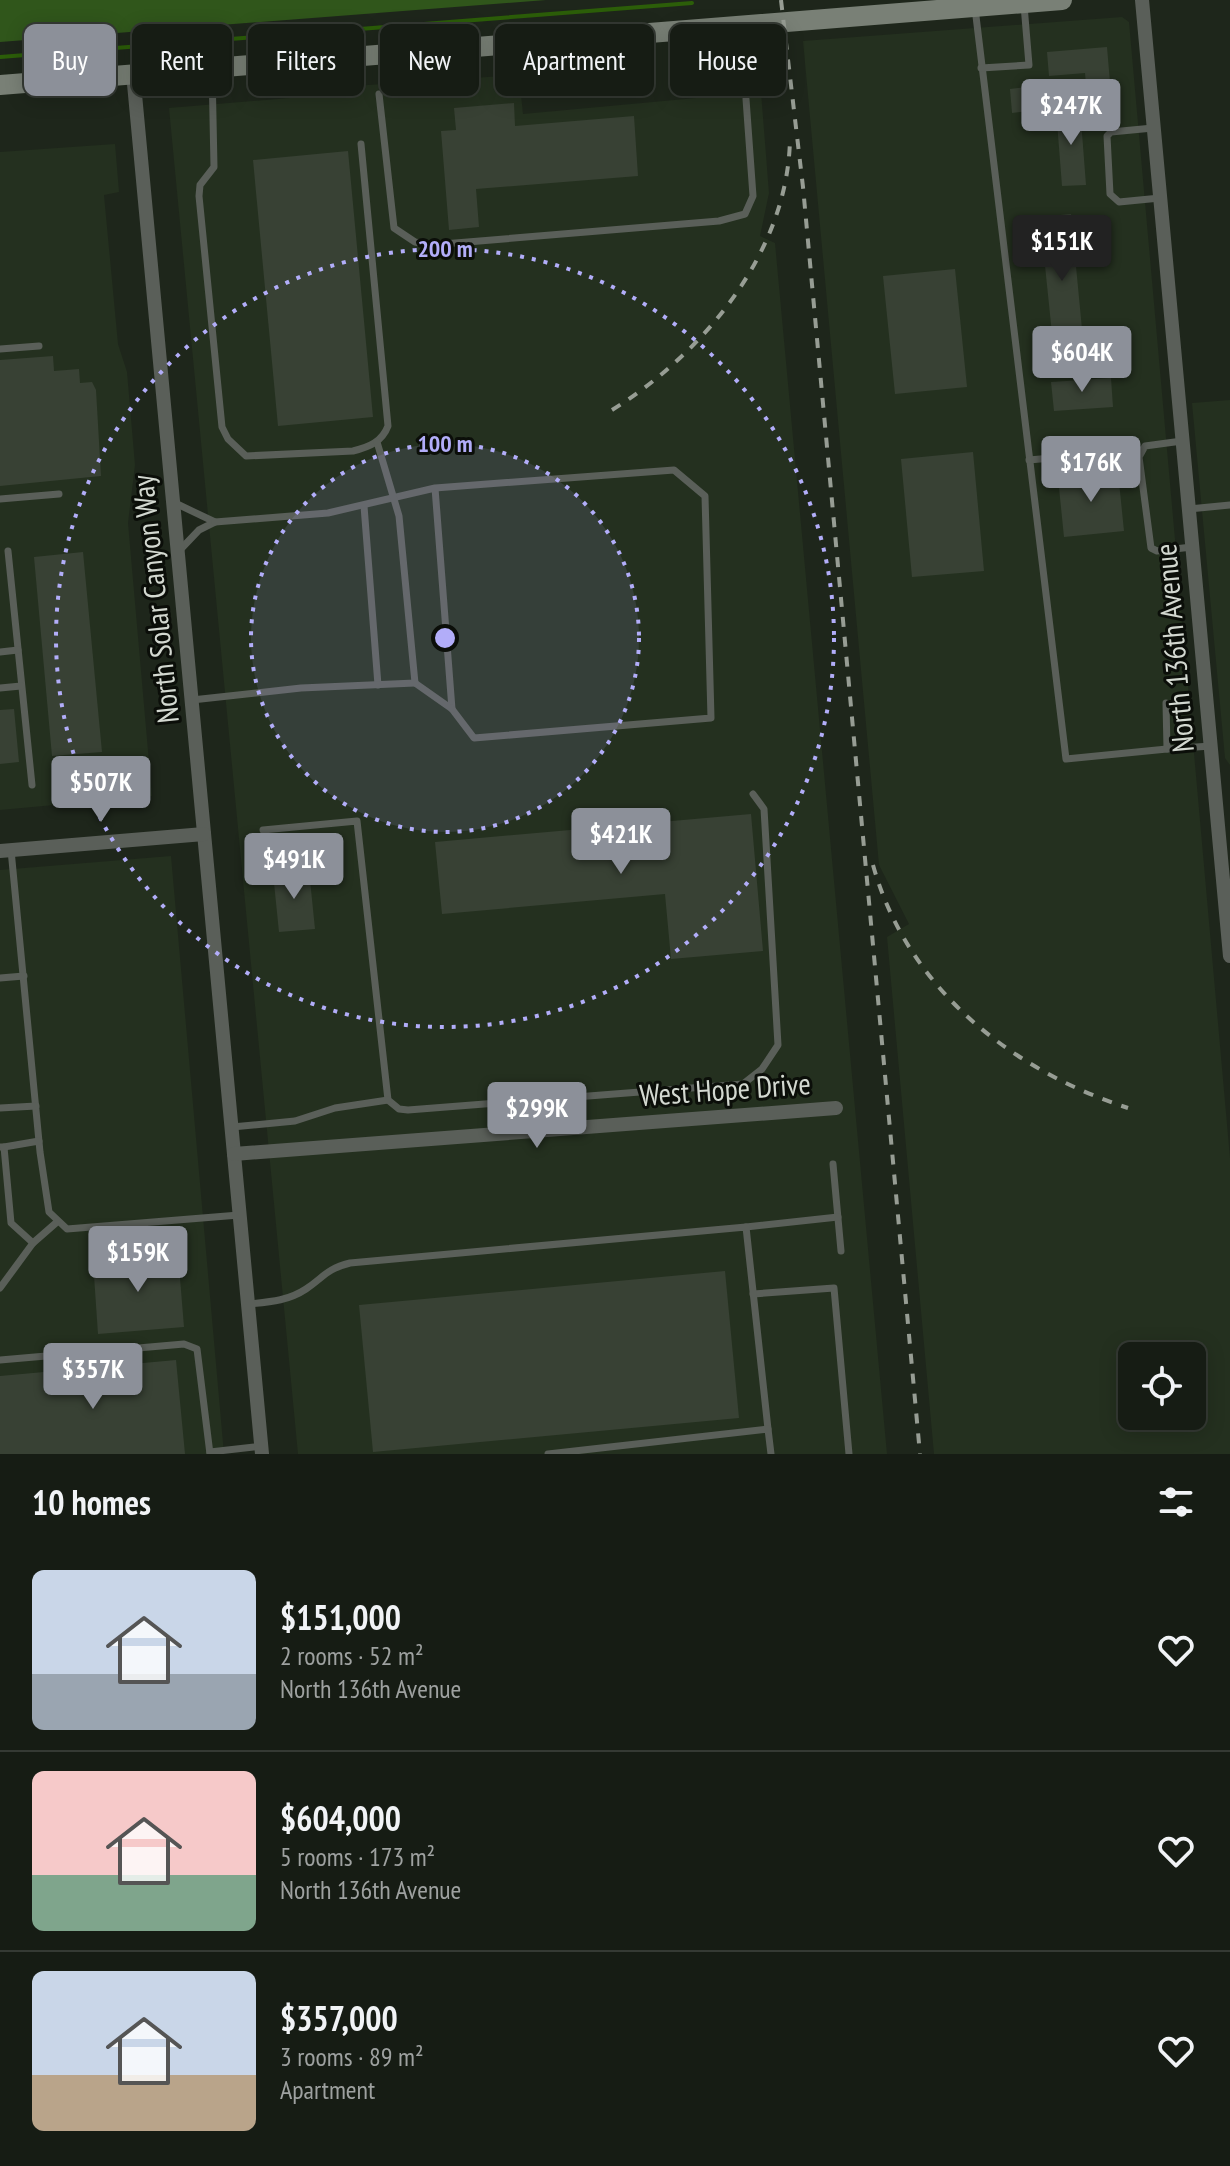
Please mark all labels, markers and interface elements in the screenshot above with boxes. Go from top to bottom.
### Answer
chip: Buy [24,24,116,96]
chip: Rent [132,24,232,96]
chip: Filters [248,24,364,96]
chip: New [380,24,479,96]
chip: Apartment [495,24,654,96]
chip: House [670,24,786,96]
pin: $247K [1015,79,1127,147]
text: $247K [1039,88,1103,121]
pin: $151K [1006,215,1118,283]
text: $151K [1030,224,1094,257]
text: 200 m [417,233,473,264]
pin: $604K [1026,326,1138,394]
text: $604K [1050,335,1114,368]
text: 100 m [417,428,473,459]
pin: $176K [1035,436,1147,504]
text: $176K [1059,445,1123,478]
street label: North Solar Canyon Way [122,472,187,725]
street label: North 136th Avenue [1145,542,1202,754]
centre of rings [431,624,459,652]
pin: $507K [45,756,157,824]
text: $507K [69,765,133,798]
pin: $421K [565,808,677,876]
text: $421K [589,817,653,850]
pin: $491K [238,833,350,901]
text: $491K [262,842,326,875]
street label: West Hope Drive [638,1063,812,1114]
pin: $299K [481,1082,593,1150]
text: $299K [505,1091,569,1124]
pin: $159K [82,1226,194,1294]
text: $159K [106,1235,170,1268]
map controls [1118,1342,1206,1430]
button: locate [1118,1342,1206,1430]
pin: $357K [37,1343,149,1411]
text: $357K [61,1352,125,1385]
text: 10 homes [32,1480,151,1524]
icon: filters [1154,1480,1198,1524]
text: $151,000 [280,1595,401,1639]
icon: home [96,1602,192,1698]
icon: heart [1154,1628,1198,1672]
text: 2 rooms · 52 m² [280,1639,424,1672]
text: North 136th Avenue [280,1672,461,1705]
text: $604,000 [280,1796,401,1840]
icon: home [96,1803,192,1899]
icon: heart [1154,1829,1198,1873]
text: 5 rooms · 173 m² [280,1840,435,1873]
text: North 136th Avenue [280,1873,461,1906]
text: $357,000 [280,1996,398,2040]
icon: home [96,2003,192,2099]
icon: heart [1154,2029,1198,2073]
text: 3 rooms · 89 m² [280,2040,424,2073]
text: Apartment [280,2073,375,2106]

